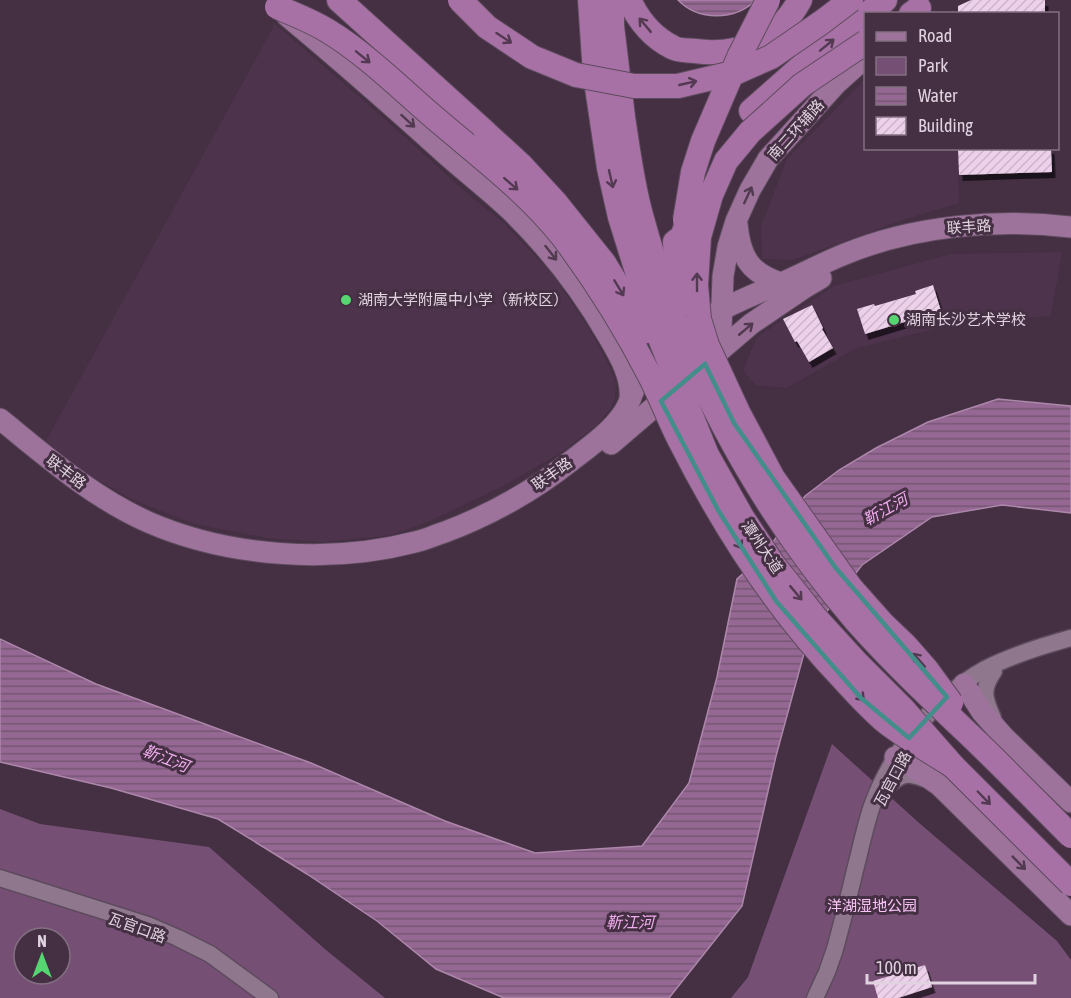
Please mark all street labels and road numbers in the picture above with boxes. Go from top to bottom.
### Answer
street label: 南二环辅路 [764,96,827,163]
street label: 联丰路 [946,216,992,237]
street label: 联丰路 [43,451,89,492]
street label: 联丰路 [528,454,575,493]
street label: 潭州大道 [739,517,786,576]
street label: 瓦官口路 [871,748,914,809]
street label: 瓦官口路 [106,909,168,946]

